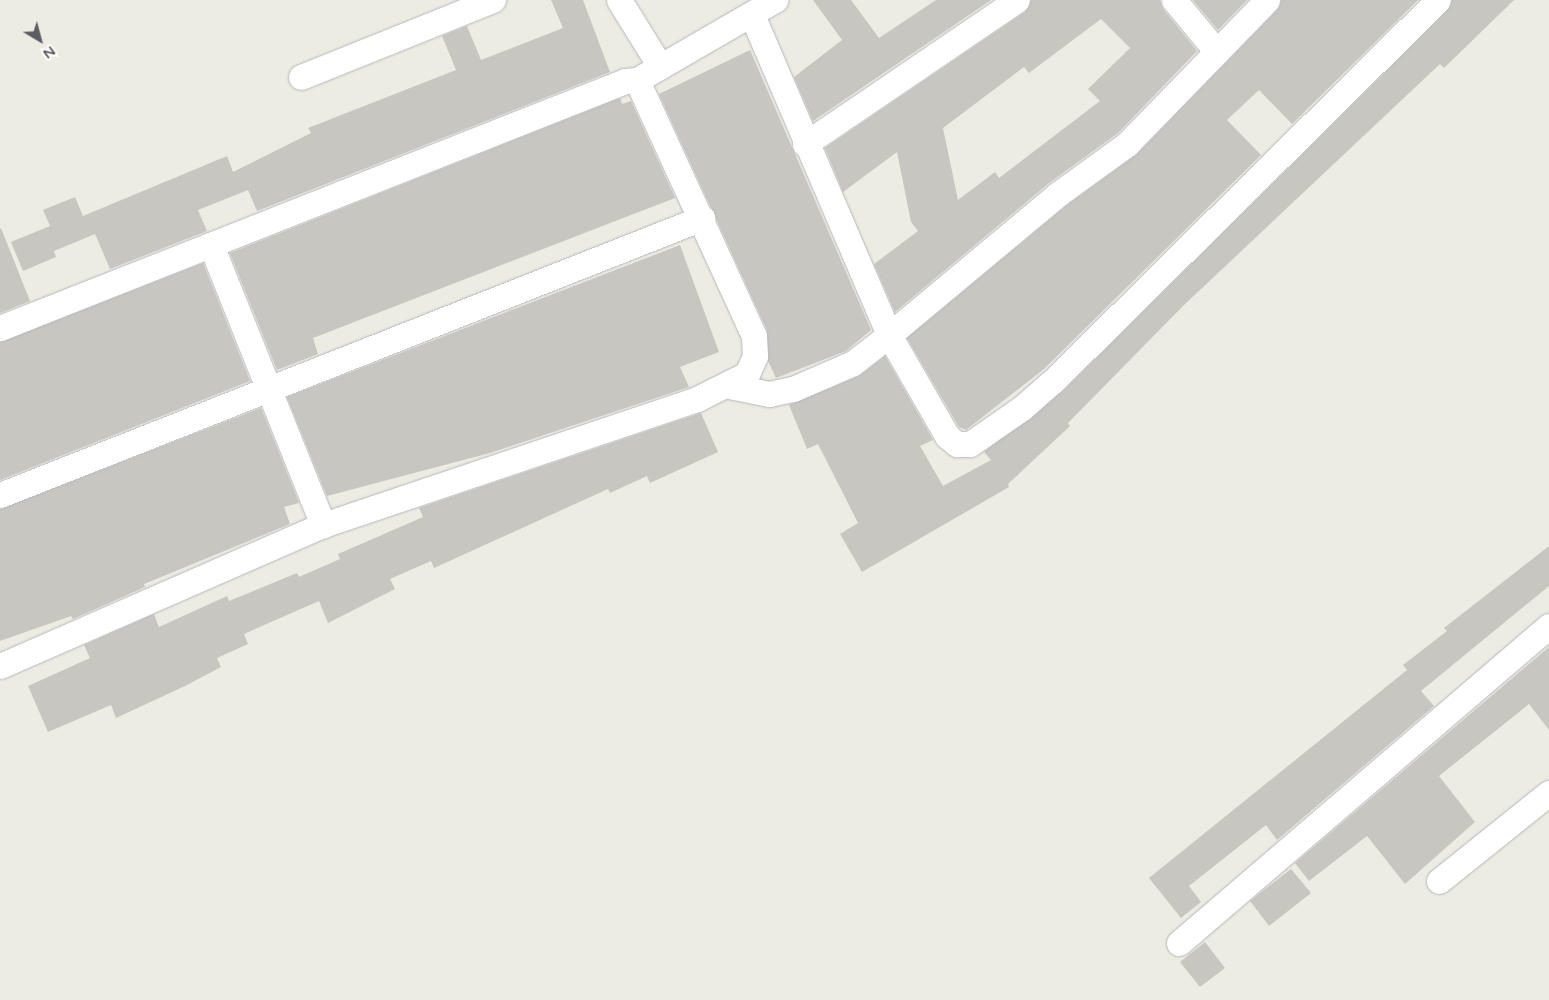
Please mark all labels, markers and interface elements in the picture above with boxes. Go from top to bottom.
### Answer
north arrow [15,15,65,65]
text: N [40,42,59,63]

